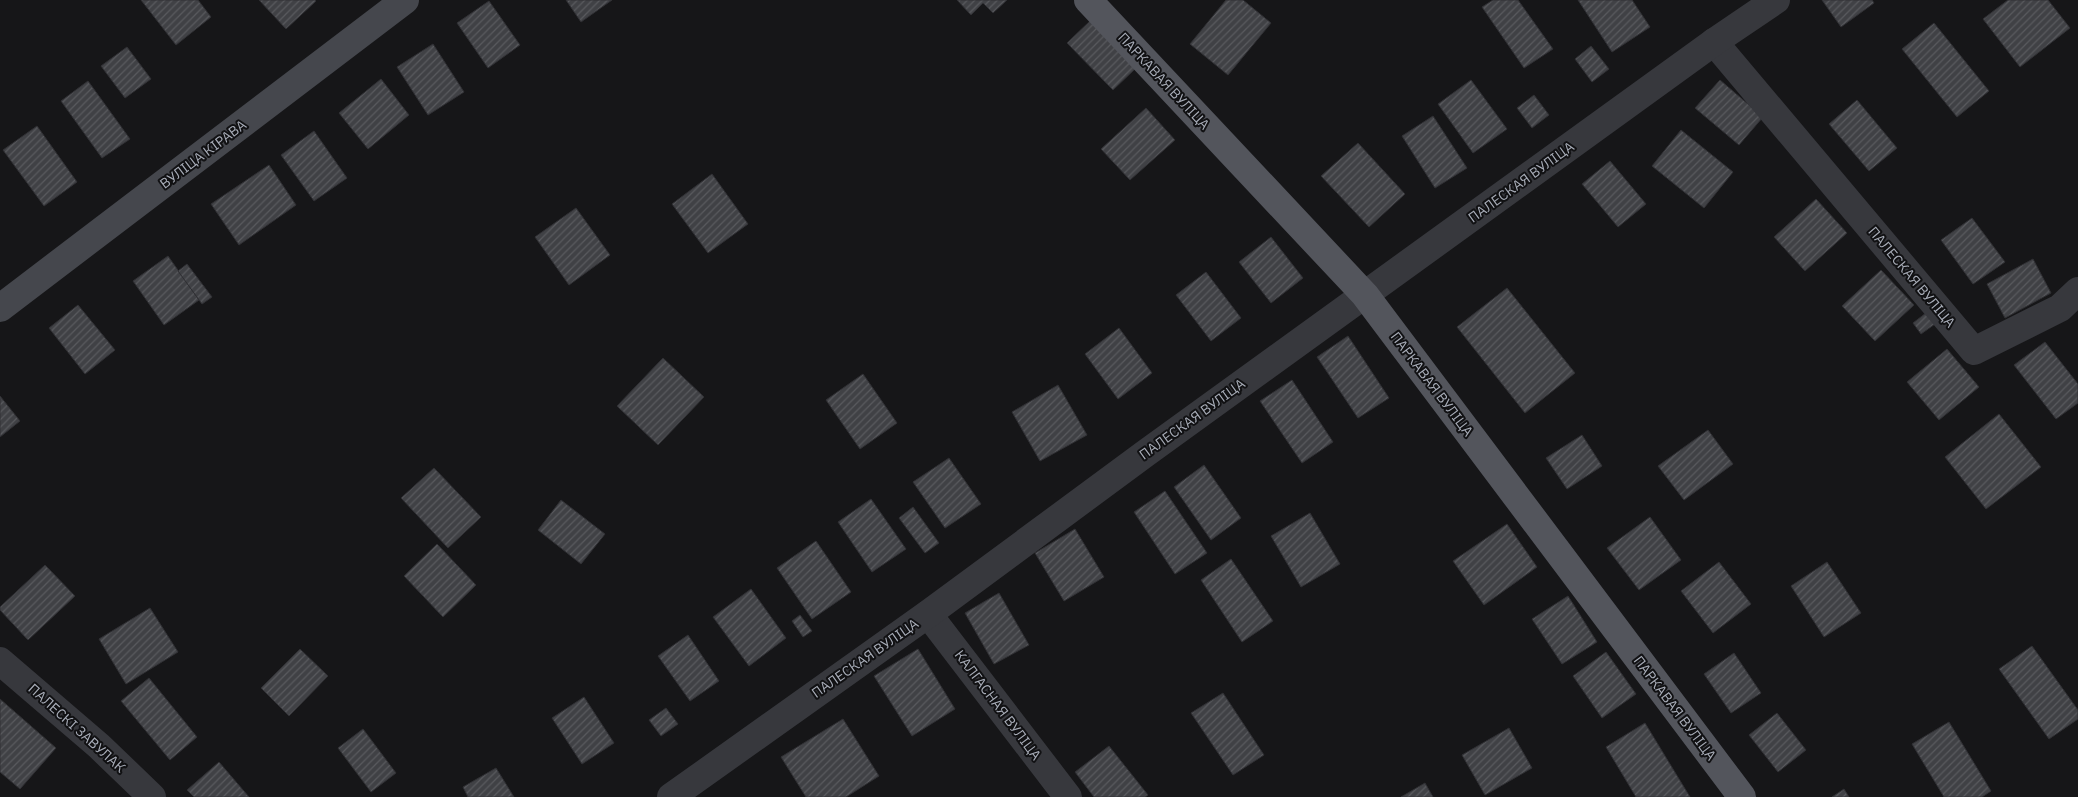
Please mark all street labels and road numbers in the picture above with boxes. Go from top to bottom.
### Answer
street label: ПАРКАВАЯ ВУЛІЦА [1114,29,1214,133]
street label: ВУЛІЦА КІРАВА [156,116,250,192]
street label: ПАЛЕСКАЯ ВУЛІЦА [1464,137,1578,226]
street label: ПАЛЕСКАЯ ВУЛІЦА [1864,223,1960,331]
street label: ПАРКАВАЯ ВУЛІЦА [1387,328,1477,440]
street label: ПАЛЕСКАЯ ВУЛІЦА [1135,374,1249,463]
street label: ПАЛЕСКАЯ ВУЛІЦА [808,614,922,702]
street label: КАЛГАСНАЯ ВУЛІЦА [951,646,1045,764]
street label: ПАРКАВАЯ ВУЛІЦА [1630,652,1720,764]
street label: ПАЛЕСКІ ЗАВУЛАК [25,680,129,776]

